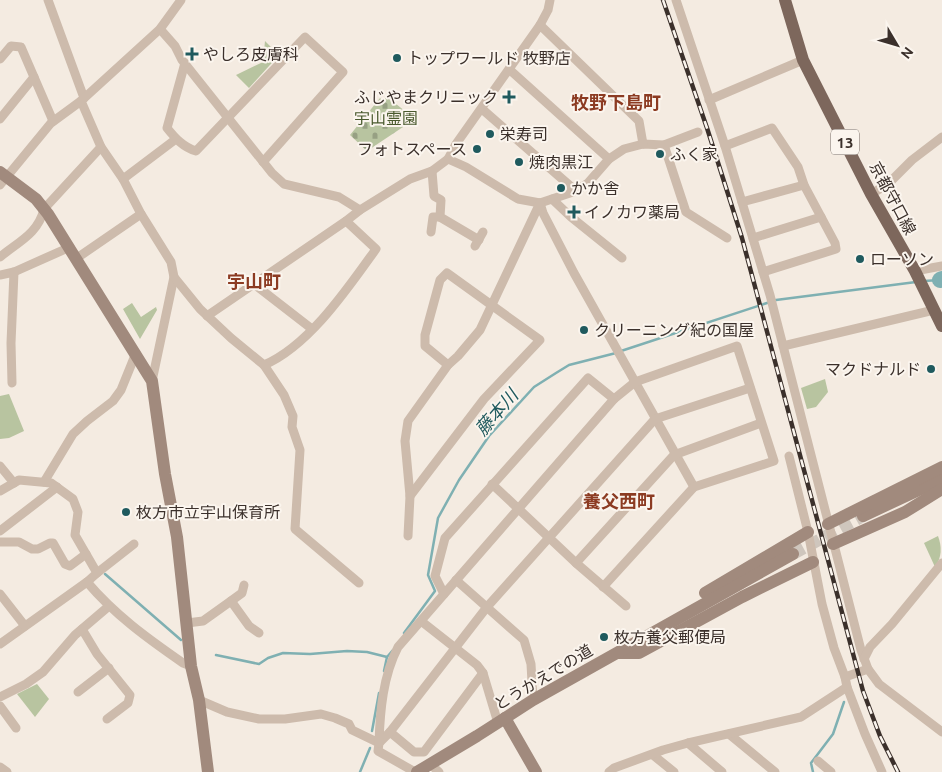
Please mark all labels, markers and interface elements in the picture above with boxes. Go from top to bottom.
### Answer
north arrow [872,20,922,70]
text: N [898,44,917,62]
place label: やしろ皮膚科 [203,45,299,63]
marker: やしろ皮膚科 [185,47,199,61]
place label: トップワールド 牧野店 [407,49,571,67]
marker: トップワールド 牧野店 [391,52,403,64]
place label: ふじやまクリニック [354,88,498,106]
marker: ふじやまクリニック [502,90,516,104]
district label: 牧野下島町 [571,92,661,112]
park label: 宇山霊園 [354,109,418,127]
place label: 栄寿司 [500,125,548,143]
marker: 栄寿司 [484,128,496,140]
road number: 13 [831,130,859,154]
place label: フォトスペース [357,140,467,158]
marker: フォトスペース [471,143,483,155]
place label: ふく家 [670,145,718,163]
marker: ふく家 [654,148,666,160]
place label: 焼肉黒江 [529,153,593,171]
marker: 焼肉黒江 [513,156,525,168]
street label: 京都守口線 [866,158,920,238]
place label: かか舎 [571,179,619,197]
marker: かか舎 [555,182,567,194]
place label: イノカワ薬局 [584,203,680,221]
marker: イノカワ薬局 [568,206,580,218]
place label: ローソン [870,250,934,268]
marker: ローソン [854,253,866,265]
district label: 宇山町 [227,271,281,291]
place label: クリーニング紀の国屋 [594,321,754,339]
marker: クリーニング紀の国屋 [578,324,590,336]
place label: マクドナルド [825,360,921,378]
marker: マクドナルド [925,363,937,375]
water label: 藤本川 [471,384,523,439]
district label: 養父西町 [583,491,655,511]
place label: 枚方市立宇山保育所 [136,503,280,521]
marker: 枚方市立宇山保育所 [120,506,132,518]
place label: 枚方養父郵便局 [614,628,726,646]
marker: 枚方養父郵便局 [598,631,610,643]
street label: とうかえでの道 [491,641,595,713]

